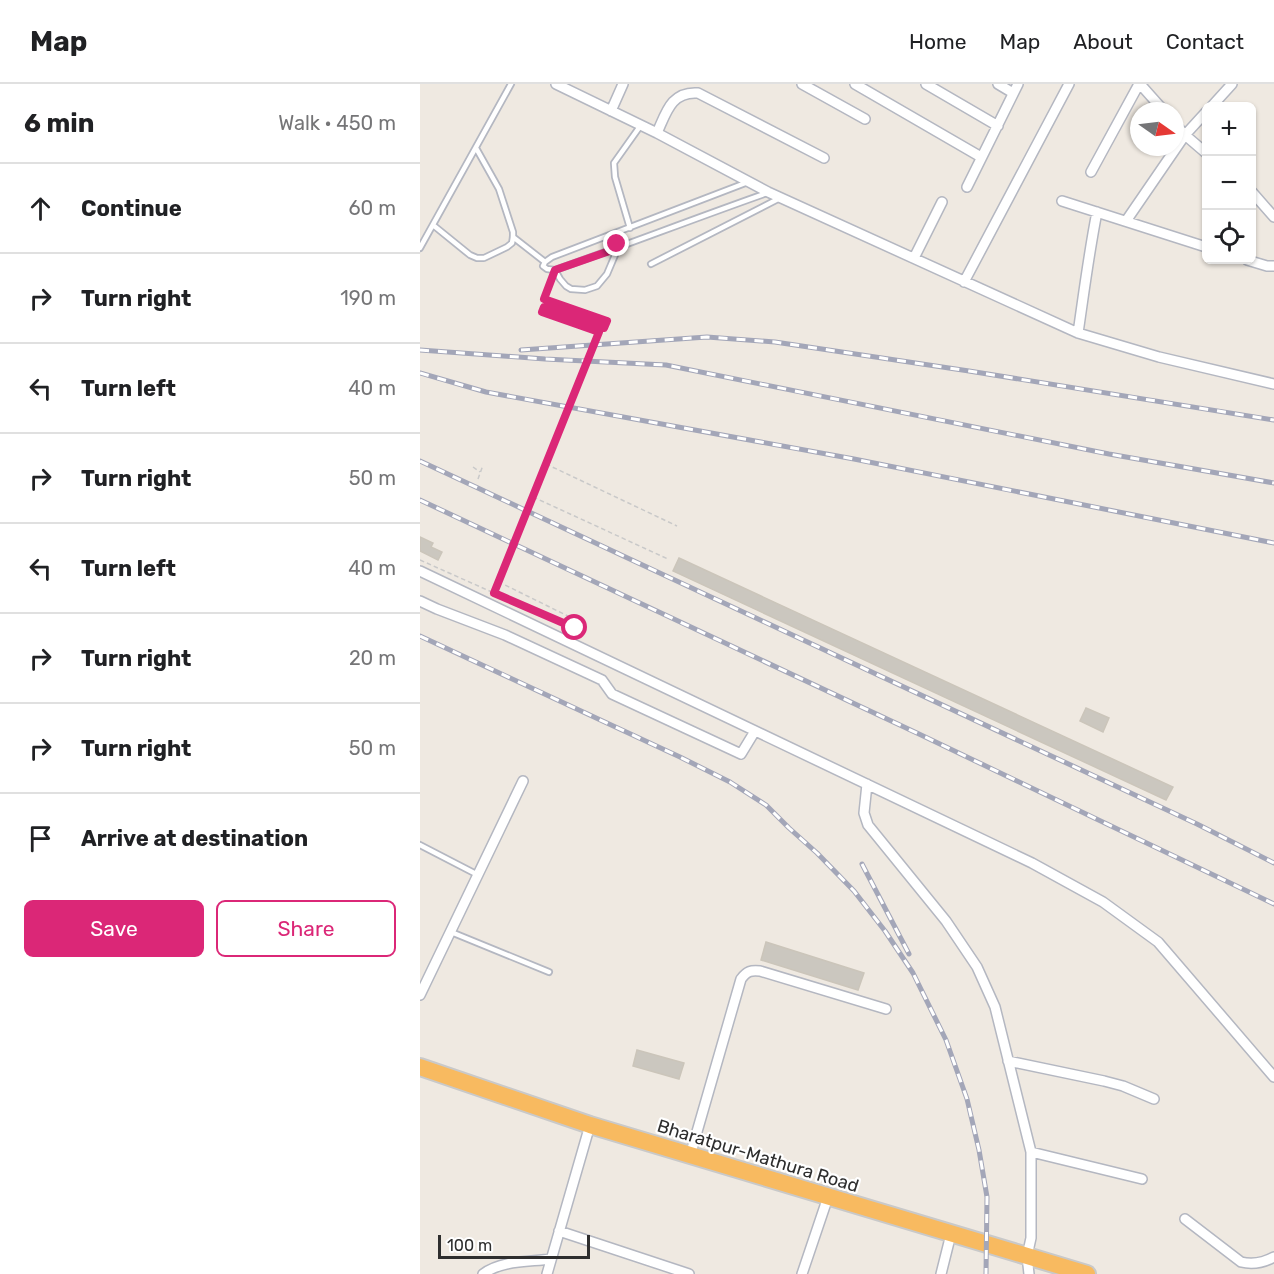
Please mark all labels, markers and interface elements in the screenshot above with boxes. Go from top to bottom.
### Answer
text: Map [30,25,87,58]
text: Home [909,29,966,54]
text: Map [999,29,1040,54]
text: About [1073,29,1133,54]
text: Contact [1166,29,1244,54]
north arrow [1130,102,1184,156]
map controls [1202,102,1256,264]
button: + [1202,102,1256,156]
text: 6 min [24,108,94,139]
text: Walk · 450 m [278,111,396,135]
button: − [1202,156,1256,210]
icon: ahead [24,192,57,225]
text: Continue [81,195,182,222]
text: 60 m [349,196,396,220]
button: locate [1202,210,1256,264]
route end [603,230,629,256]
icon: right [24,282,57,315]
text: Turn right [81,285,191,312]
text: 190 m [340,286,396,310]
icon: left [24,372,57,405]
text: Turn left [81,375,176,402]
text: 40 m [348,376,396,400]
icon: right [24,462,57,495]
text: Turn right [81,465,191,492]
text: 50 m [349,466,396,490]
icon: left [24,552,57,585]
text: Turn left [81,555,176,582]
text: 40 m [348,556,396,580]
route start [561,614,587,640]
icon: right [24,642,57,675]
text: Turn right [81,645,191,672]
text: 20 m [349,646,396,670]
icon: right [24,732,57,765]
text: Turn right [81,735,191,762]
text: 50 m [349,736,396,760]
icon: arrive [24,822,57,855]
text: Arrive at destination [81,825,308,852]
button: Save [24,900,204,957]
button: Share [216,900,396,957]
street label: Bharatpur-Mathura Road [655,1115,861,1197]
scale bar [438,1232,590,1260]
text: 100 m [447,1236,492,1255]

